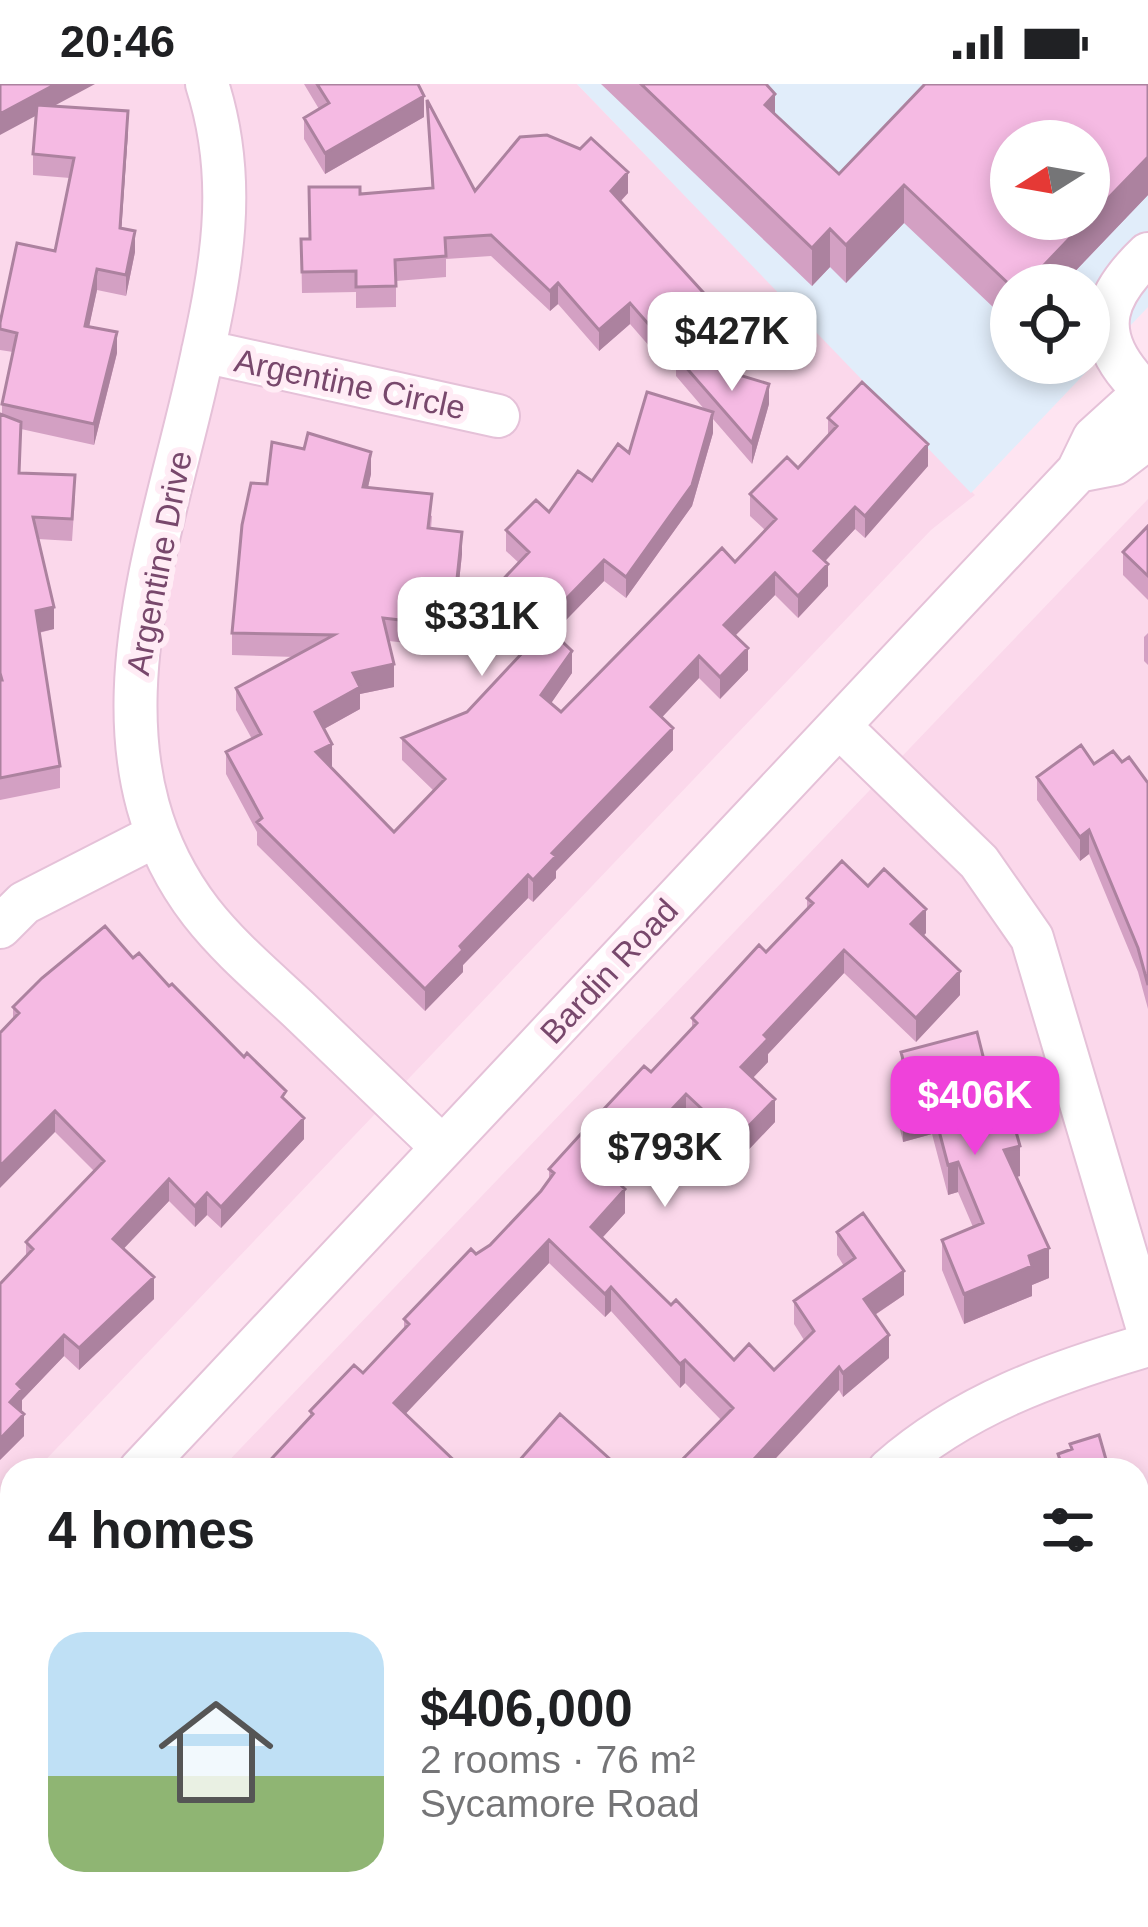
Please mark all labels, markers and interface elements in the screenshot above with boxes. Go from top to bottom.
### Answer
text: 20:46 [60,16,175,67]
north arrow [990,120,1110,240]
map controls [990,120,1110,384]
button: locate [990,264,1110,384]
pin: $427K [648,292,816,394]
text: $427K [675,309,789,352]
street label: Argentine Circle [231,341,469,427]
street label: Argentine Drive [119,448,199,678]
pin: $331K [398,577,566,679]
text: $331K [425,594,539,637]
street label: Bardin Road [533,891,685,1051]
pin: $406K [891,1056,1059,1158]
text: $406K [918,1073,1032,1116]
pin: $793K [581,1108,749,1210]
text: $793K [608,1125,722,1168]
icon: filters [1035,1497,1101,1563]
text: 4 homes [48,1502,255,1559]
icon: home [144,1680,288,1824]
text: $406,000 [420,1680,633,1737]
text: 2 rooms · 76 m² [420,1738,695,1781]
text: Sycamore Road [420,1782,700,1825]

